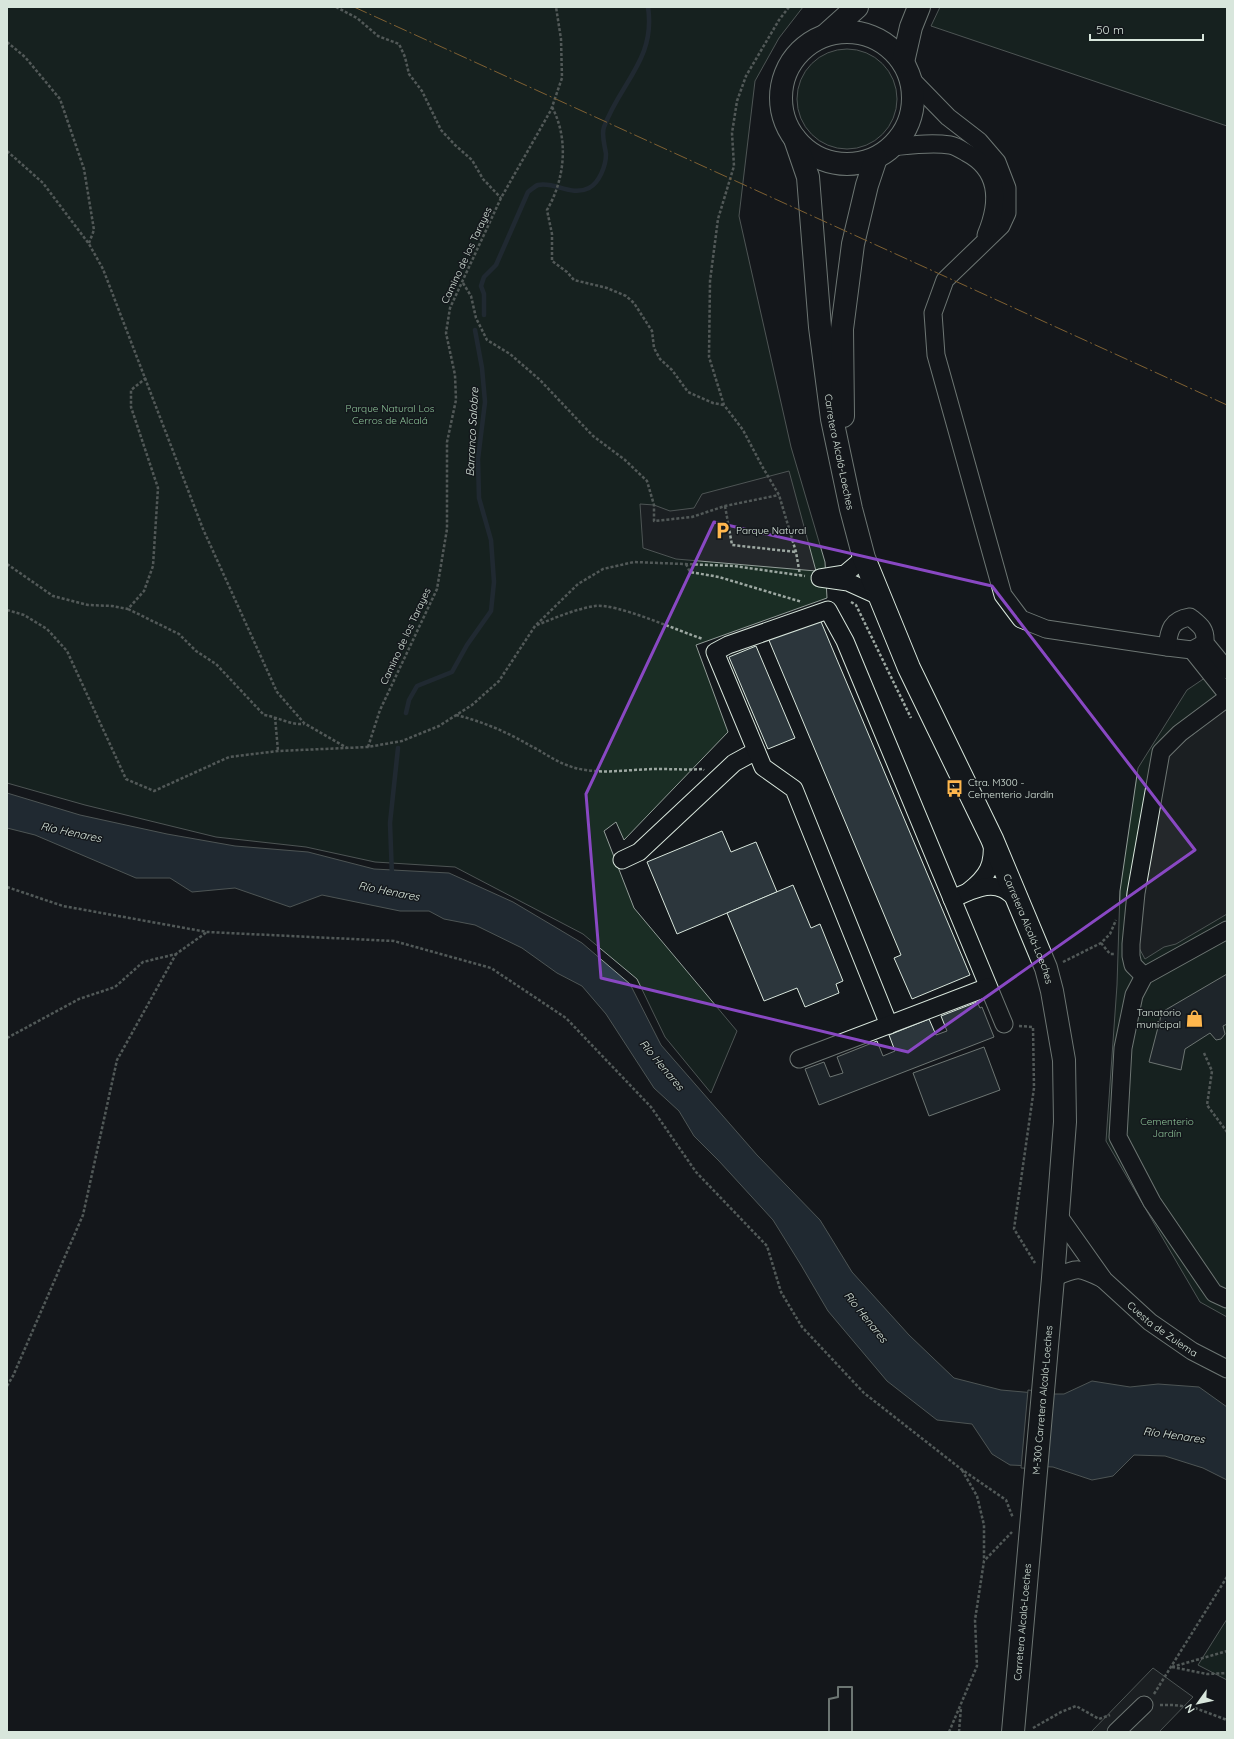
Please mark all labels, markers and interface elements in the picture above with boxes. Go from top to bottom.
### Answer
scale bar [1090,16,1203,42]
text: 50 m [1096,22,1124,37]
street label: Camino de los Tarayes [438,204,495,306]
water label: Barranco Salobre [463,386,481,477]
street label: Carretera Alcalá-Loeches [822,393,857,511]
park label: Parque Natural Los Cerros de Alcalá [345,402,435,427]
parking icon: Parque Natural [713,520,733,540]
place label: Parque Natural [736,524,806,537]
street label: Camino de los Tarayes [377,585,434,687]
place label: Ctra. M300 - Cementerio Jardín [968,776,1054,801]
bus stop icon: Ctra. M300 - Cementerio Jardín [945,778,965,798]
water label: Río Henares [39,819,104,845]
street label: Carretera Alcalá-Loeches [1000,872,1056,986]
water label: Río Henares [357,878,422,904]
place label: Tanatorio municipal [1137,1006,1181,1031]
shop icon: Tanatorio municipal [1184,1008,1204,1028]
water label: Río Henares [637,1037,688,1094]
park label: Cementerio Jardín [1140,1115,1194,1140]
water label: Río Henares [841,1289,891,1346]
street label: Cuesta de Zulema [1125,1299,1199,1360]
street label: M-300 Carretera Alcalá-Loeches [1030,1325,1056,1475]
water label: Río Henares [1142,1424,1206,1446]
street label: Carretera Alcalá-Loeches [1011,1563,1034,1681]
north arrow [1178,1683,1218,1723]
text: N [1182,1701,1198,1716]

